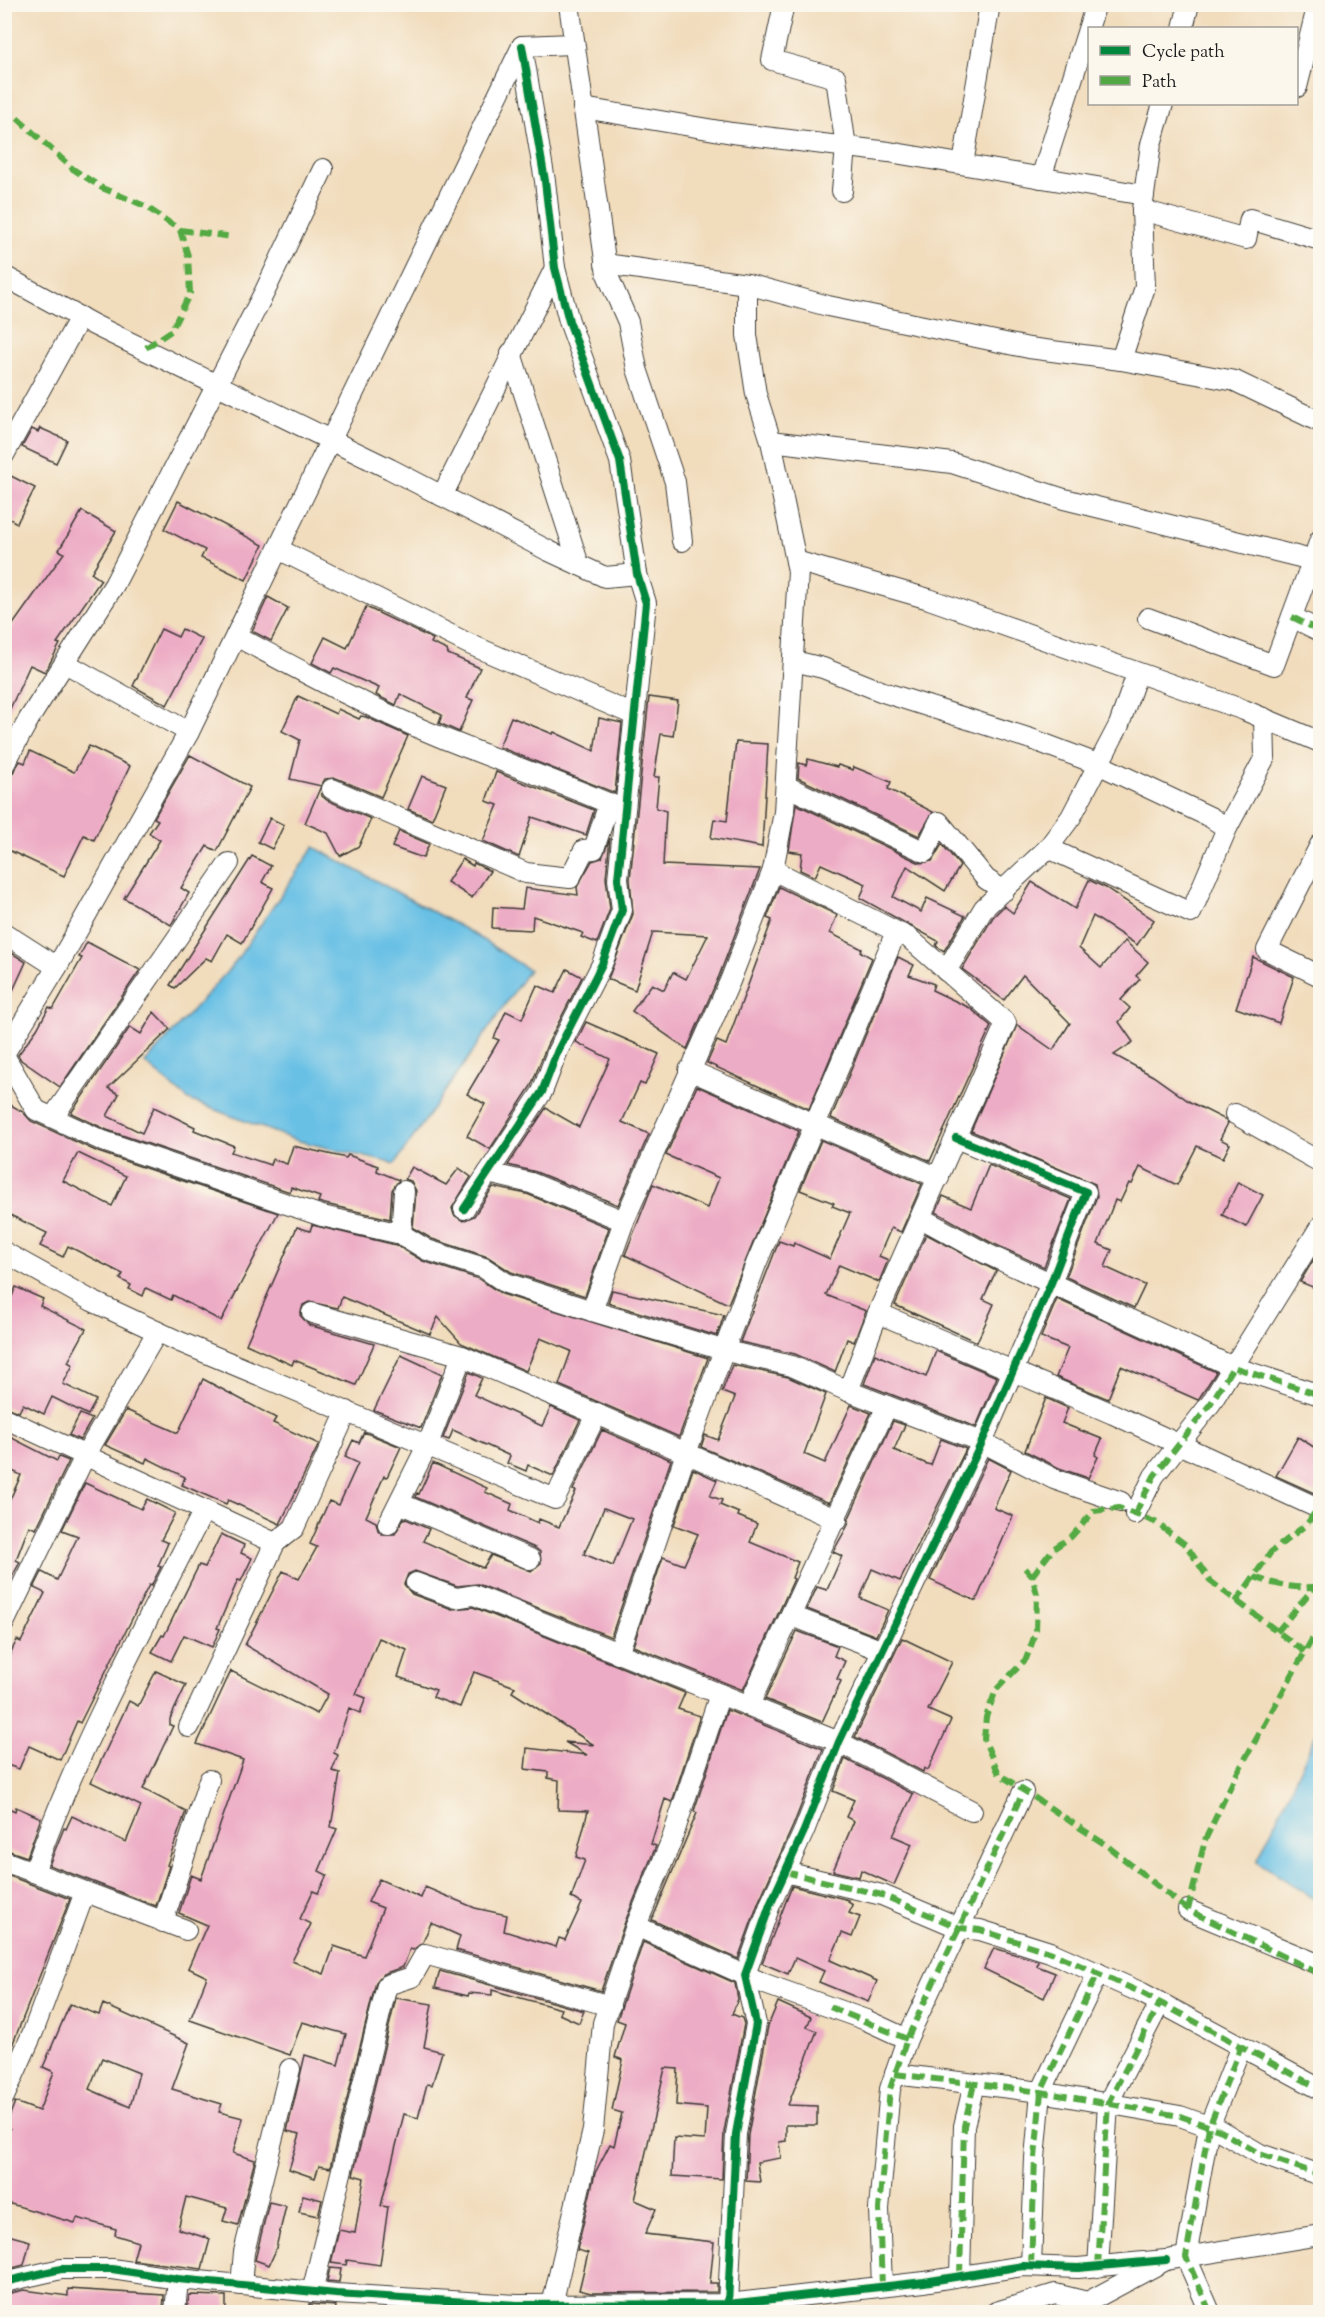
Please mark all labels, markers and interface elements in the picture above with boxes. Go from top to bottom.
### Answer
legend [1088,27,1298,105]
text: Cycle path [1142,40,1225,66]
text: Path [1142,70,1177,96]

